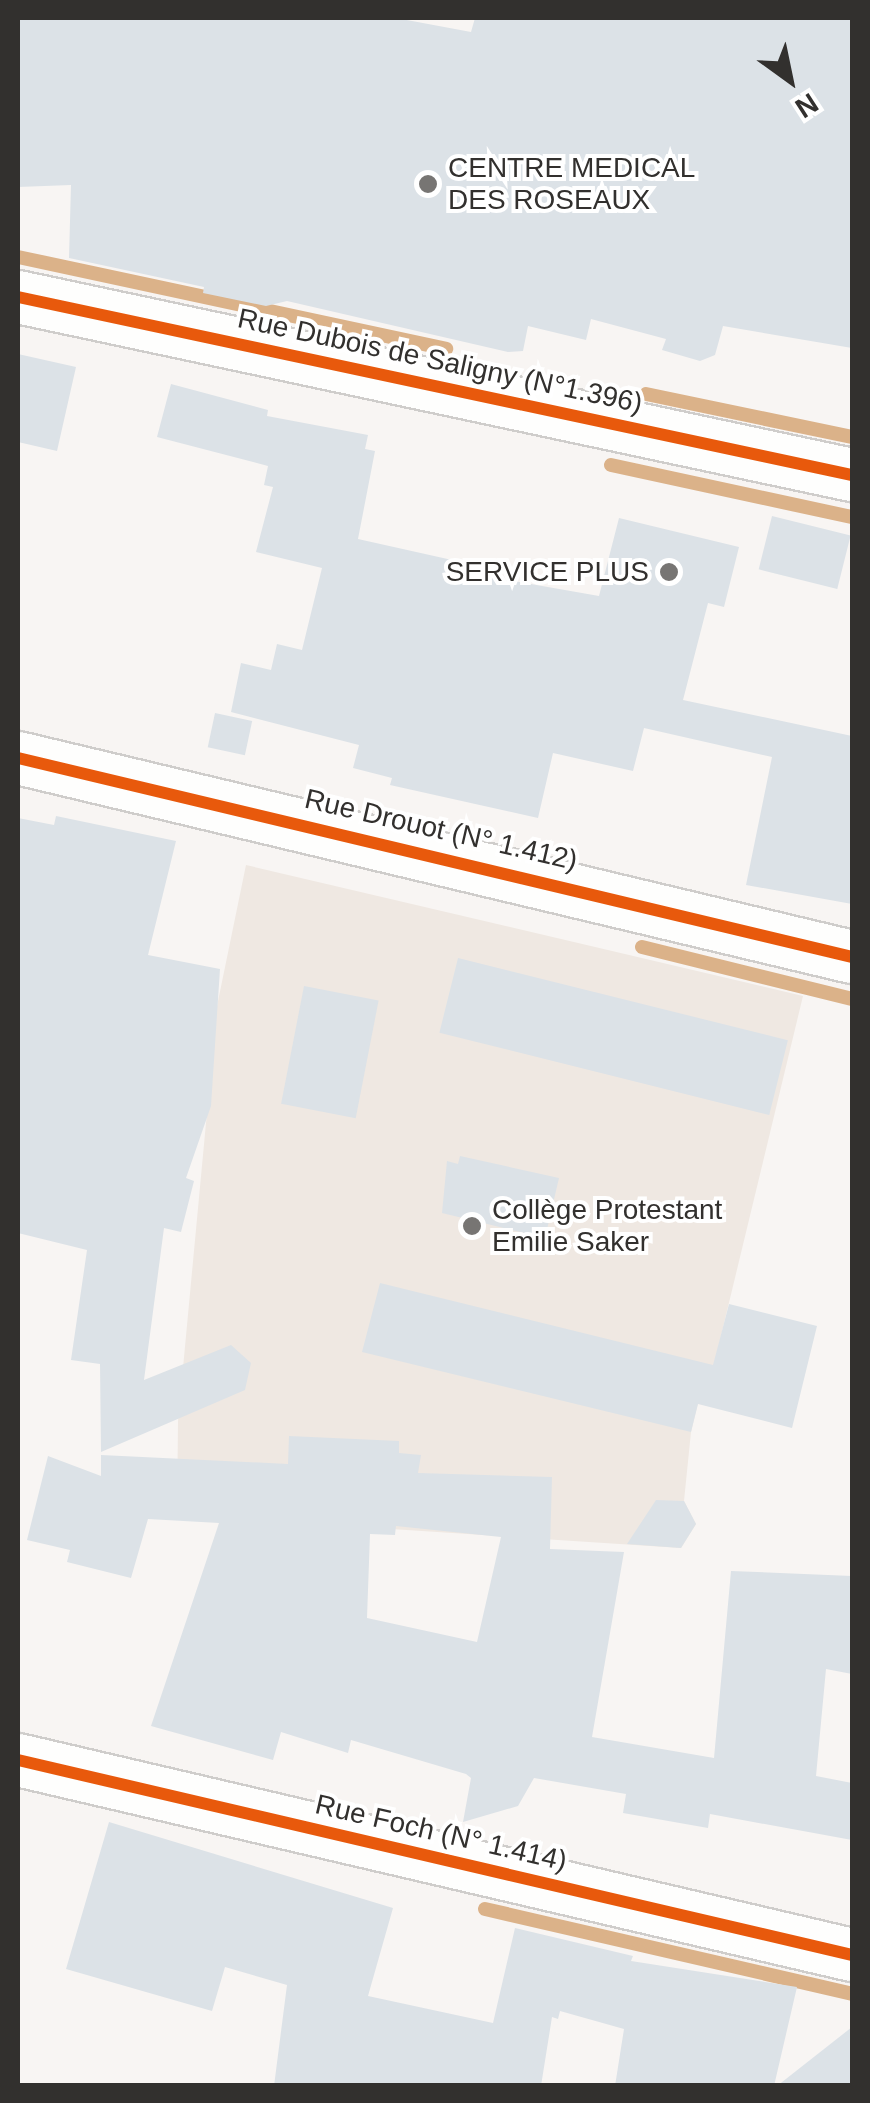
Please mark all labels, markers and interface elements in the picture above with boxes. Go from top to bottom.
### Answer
north arrow [740,30,840,130]
text: N [790,87,824,124]
place label: CENTRE MEDICAL DES ROSEAUX [448,151,695,217]
marker: CENTRE MEDICAL DES ROSEAUX [417,173,439,195]
street label: Rue Dubois de Saligny (N°1.396) [235,302,645,420]
place label: SERVICE PLUS [446,555,649,589]
marker: SERVICE PLUS [658,561,680,583]
street label: Rue Drouot (N° 1.412) [301,782,581,878]
place label: Collège Protestant Emilie Saker [492,1193,722,1259]
marker: Collège Protestant Emilie Saker [461,1215,483,1237]
street label: Rue Foch (N° 1.414) [312,1788,570,1878]

